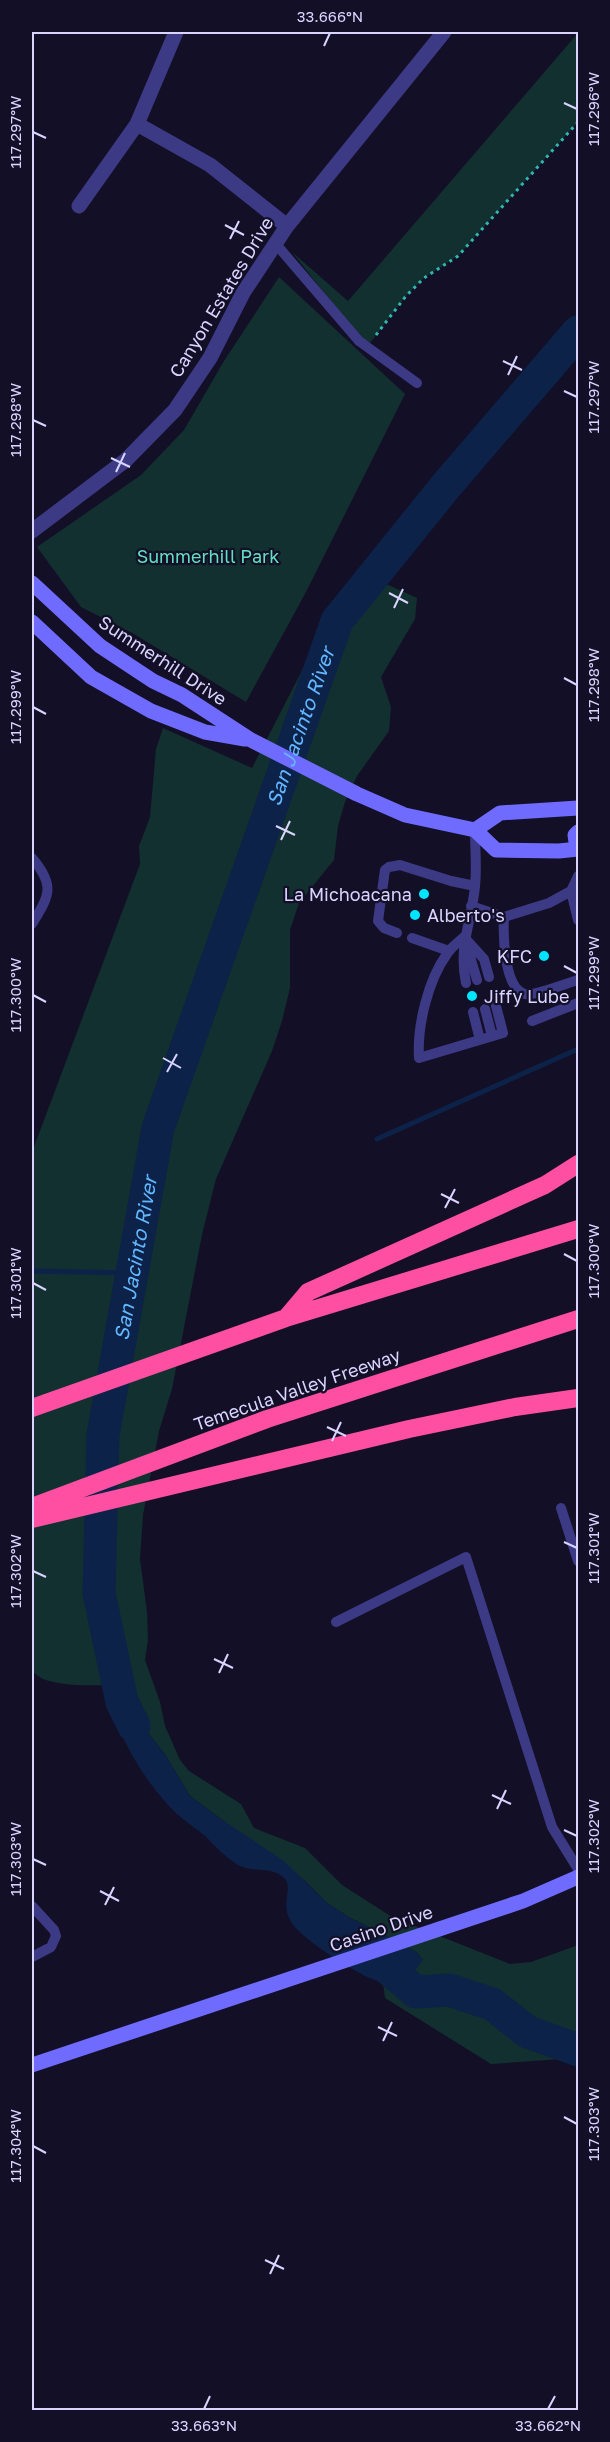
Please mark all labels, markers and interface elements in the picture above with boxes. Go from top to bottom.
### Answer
text: 33.666°N [297,7,363,25]
text: 117.296°W [584,72,602,146]
text: 117.297°W [6,96,24,168]
street label: Canyon Estates Drive [164,213,278,381]
text: 117.297°W [584,361,602,433]
text: 117.298°W [6,383,24,457]
park label: Summerhill Park [137,545,279,567]
street label: Summerhill Drive [95,610,231,710]
water label: San Jacinto River [261,641,340,809]
text: 117.298°W [584,648,602,722]
text: 117.299°W [6,670,24,744]
place label: La Michoacana [284,883,412,905]
marker: La Michoacana [417,887,431,901]
place label: Alberto's [427,904,505,926]
marker: Alberto's [408,908,422,922]
text: 117.299°W [584,936,602,1010]
place label: KFC [497,945,532,967]
marker: KFC [537,949,551,963]
text: 117.300°W [6,958,24,1032]
place label: Jiffy Lube [484,985,569,1007]
marker: Jiffy Lube [465,989,479,1003]
water label: San Jacinto River [108,1171,162,1342]
text: 117.300°W [584,1224,602,1298]
text: 117.301°W [6,1247,24,1319]
street label: Temecula Valley Freeway [191,1343,403,1435]
text: 117.301°W [584,1512,602,1584]
text: 117.302°W [6,1534,24,1608]
text: 117.302°W [584,1799,602,1873]
text: 117.303°W [6,1822,24,1896]
street label: Casino Drive [326,1900,436,1956]
text: 117.303°W [584,2087,602,2161]
text: 117.304°W [6,2109,24,2183]
text: 33.663°N [171,2416,237,2434]
text: 33.662°N [515,2416,581,2434]

